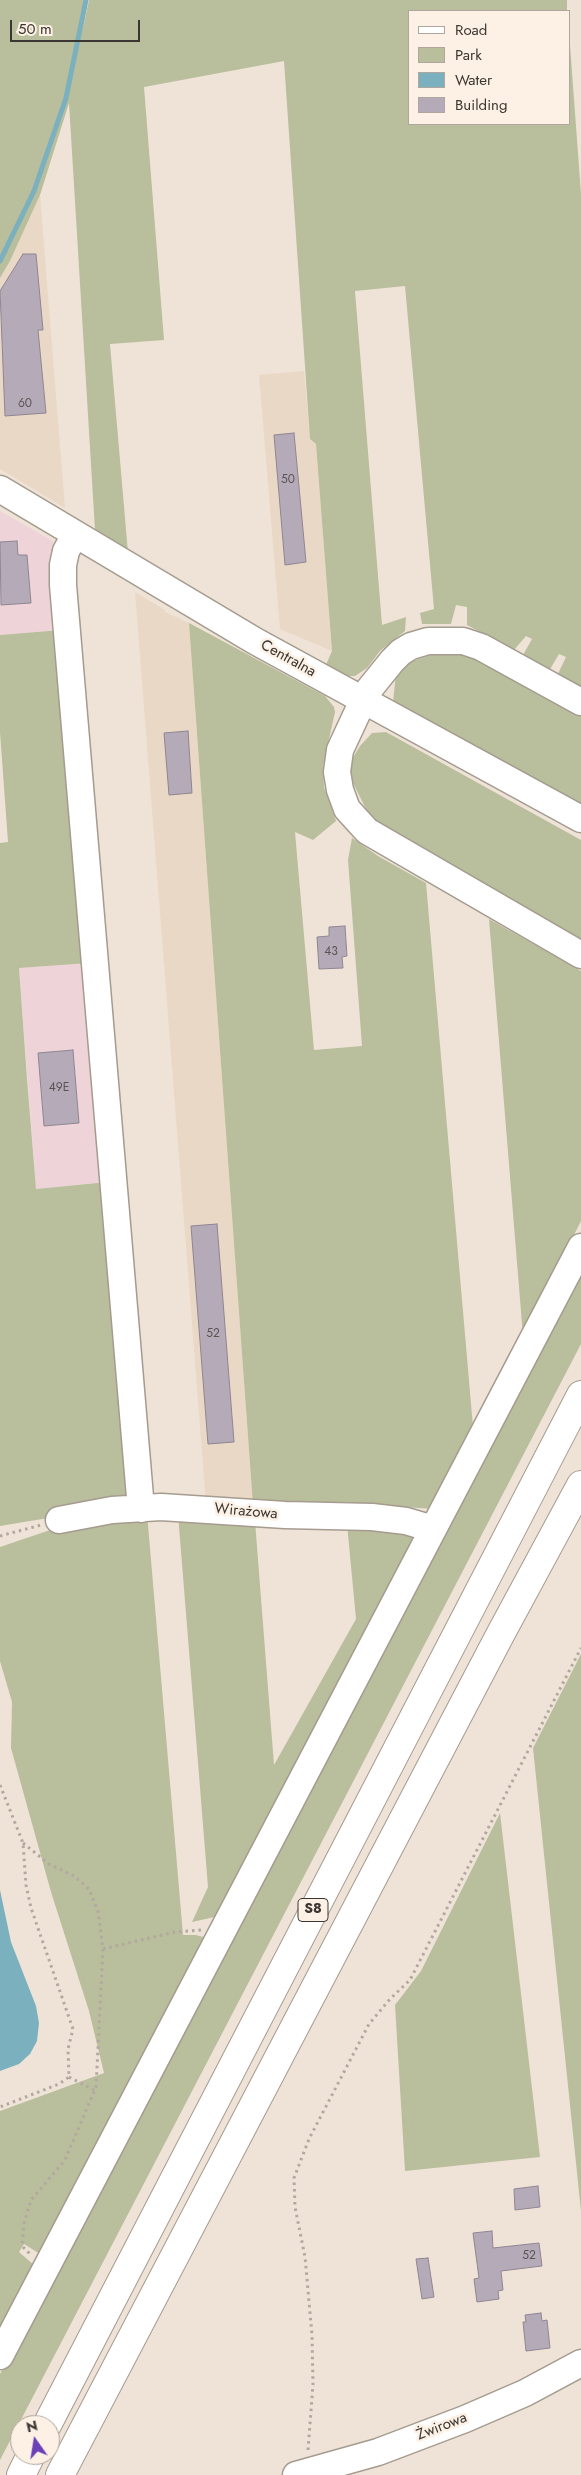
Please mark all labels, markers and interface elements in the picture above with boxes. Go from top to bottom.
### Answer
scale bar [12,10,142,42]
legend [408,10,571,125]
text: 50 m [18,18,52,40]
text: Road [455,19,487,41]
text: Park [455,44,482,66]
text: Water [455,69,492,91]
text: Building [455,94,507,116]
house number: 60 [18,397,32,411]
house number: 50 [281,473,295,487]
street label: Centralna [257,636,319,682]
house number: 43 [324,945,338,959]
house number: 49E [49,1081,69,1095]
house number: 52 [206,1327,220,1341]
street label: Wirażowa [214,1500,278,1524]
road number: S8 [298,1898,328,1922]
house number: 52 [522,2249,536,2263]
street label: Żwirowa [414,2409,470,2445]
north arrow [10,2415,60,2465]
text: N [24,2415,40,2437]

